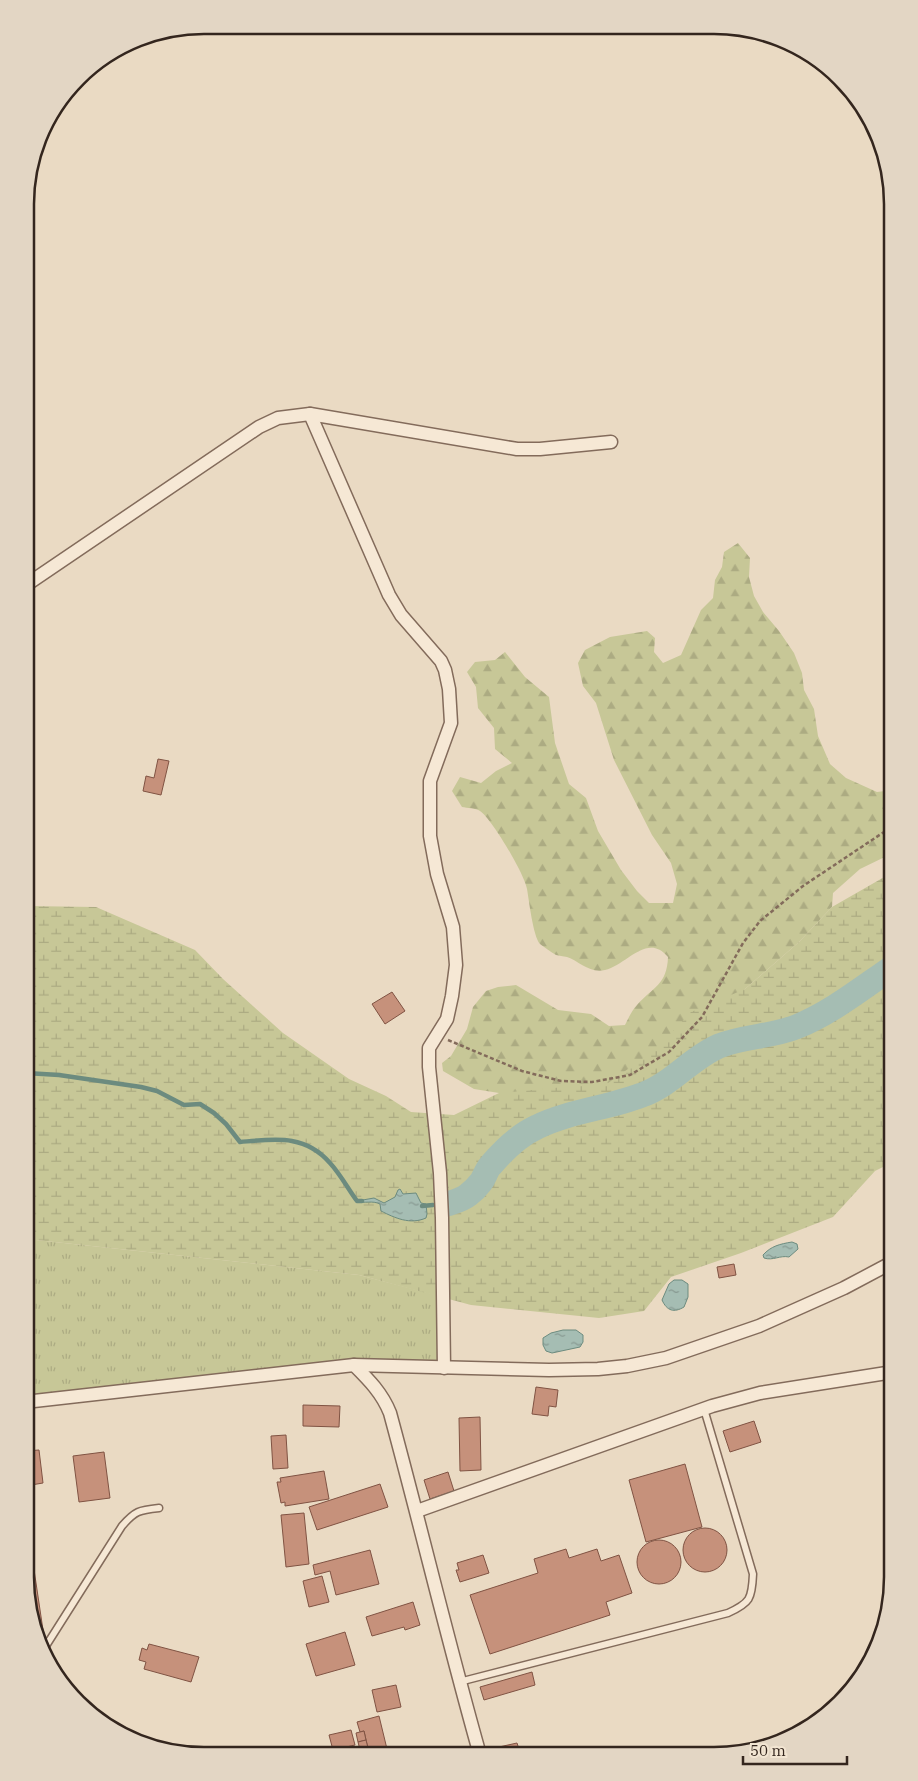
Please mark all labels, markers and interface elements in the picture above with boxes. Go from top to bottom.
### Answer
scale bar [743,1734,847,1766]
text: 50 m [750,1741,786,1760]

